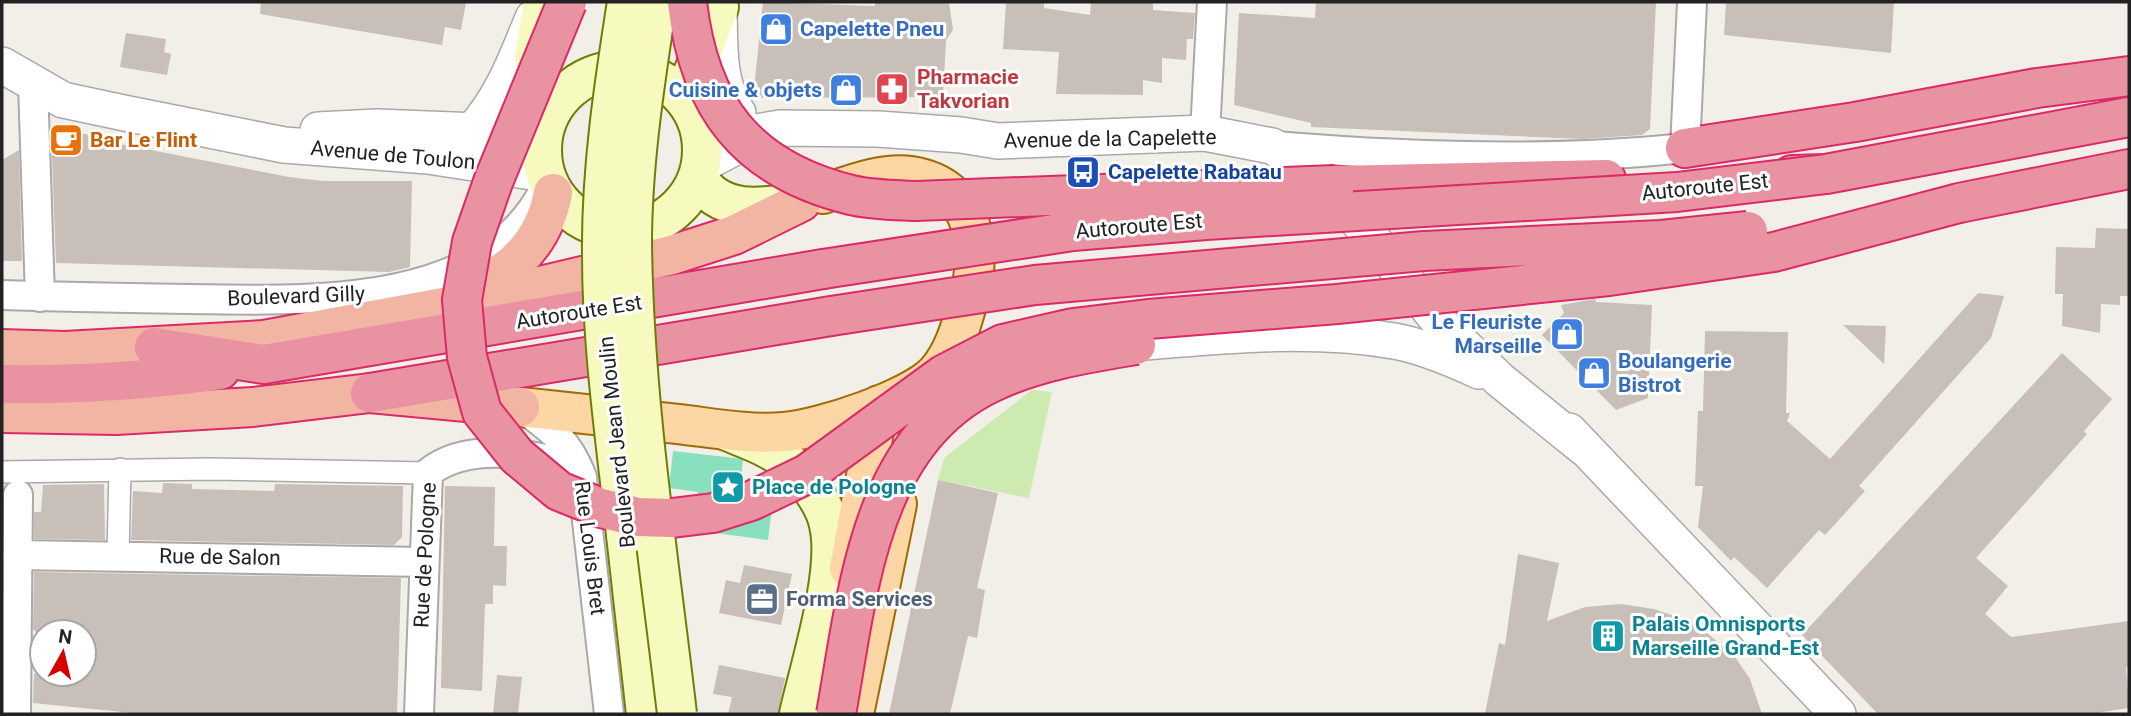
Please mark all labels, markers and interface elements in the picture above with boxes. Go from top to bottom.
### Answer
shop icon: Capelette Pneu [757,10,795,48]
place label: Capelette Pneu [800,17,944,41]
place label: Pharmacie Takvorian [917,65,1019,113]
pharmacy icon: Pharmacie Takvorian [873,70,911,108]
shop icon: Cuisine & objets [827,71,865,109]
place label: Cuisine & objets [669,78,822,102]
cafe icon: Bar Le Flint [47,121,85,159]
street label: Avenue de la Capelette [1003,125,1217,153]
place label: Bar Le Flint [90,128,197,152]
street label: Avenue de Toulon [310,136,476,174]
bus stop icon: Capelette Rabatau [1064,153,1102,191]
place label: Capelette Rabatau [1108,160,1282,184]
street label: Autoroute Est [1641,168,1770,206]
street label: Autoroute Est [1075,208,1203,243]
street label: Boulevard Gilly [227,282,365,310]
street label: Autoroute Est [514,290,644,334]
place label: Le Fleuriste Marseille [1431,310,1542,358]
shop icon: Le Fleuriste Marseille [1548,315,1586,353]
street label: Boulevard Jean Moulin [594,335,640,549]
place label: Boulangerie Bistrot [1618,349,1732,397]
shop icon: Boulangerie Bistrot [1575,354,1613,392]
place icon: Place de Pologne [709,468,747,506]
place label: Place de Pologne [752,475,916,499]
street label: Rue Louis Bret [570,480,610,617]
street label: Rue de Pologne [409,482,441,628]
street label: Rue de Salon [159,544,281,570]
office icon: Forma Services [743,580,781,618]
place label: Forma Services [786,587,933,611]
place label: Palais Omnisports Marseille Grand-Est [1632,612,1819,660]
building icon: Palais Omnisports Marseille Grand-Est [1589,617,1627,655]
north arrow [28,618,98,688]
text: N [57,624,74,649]

